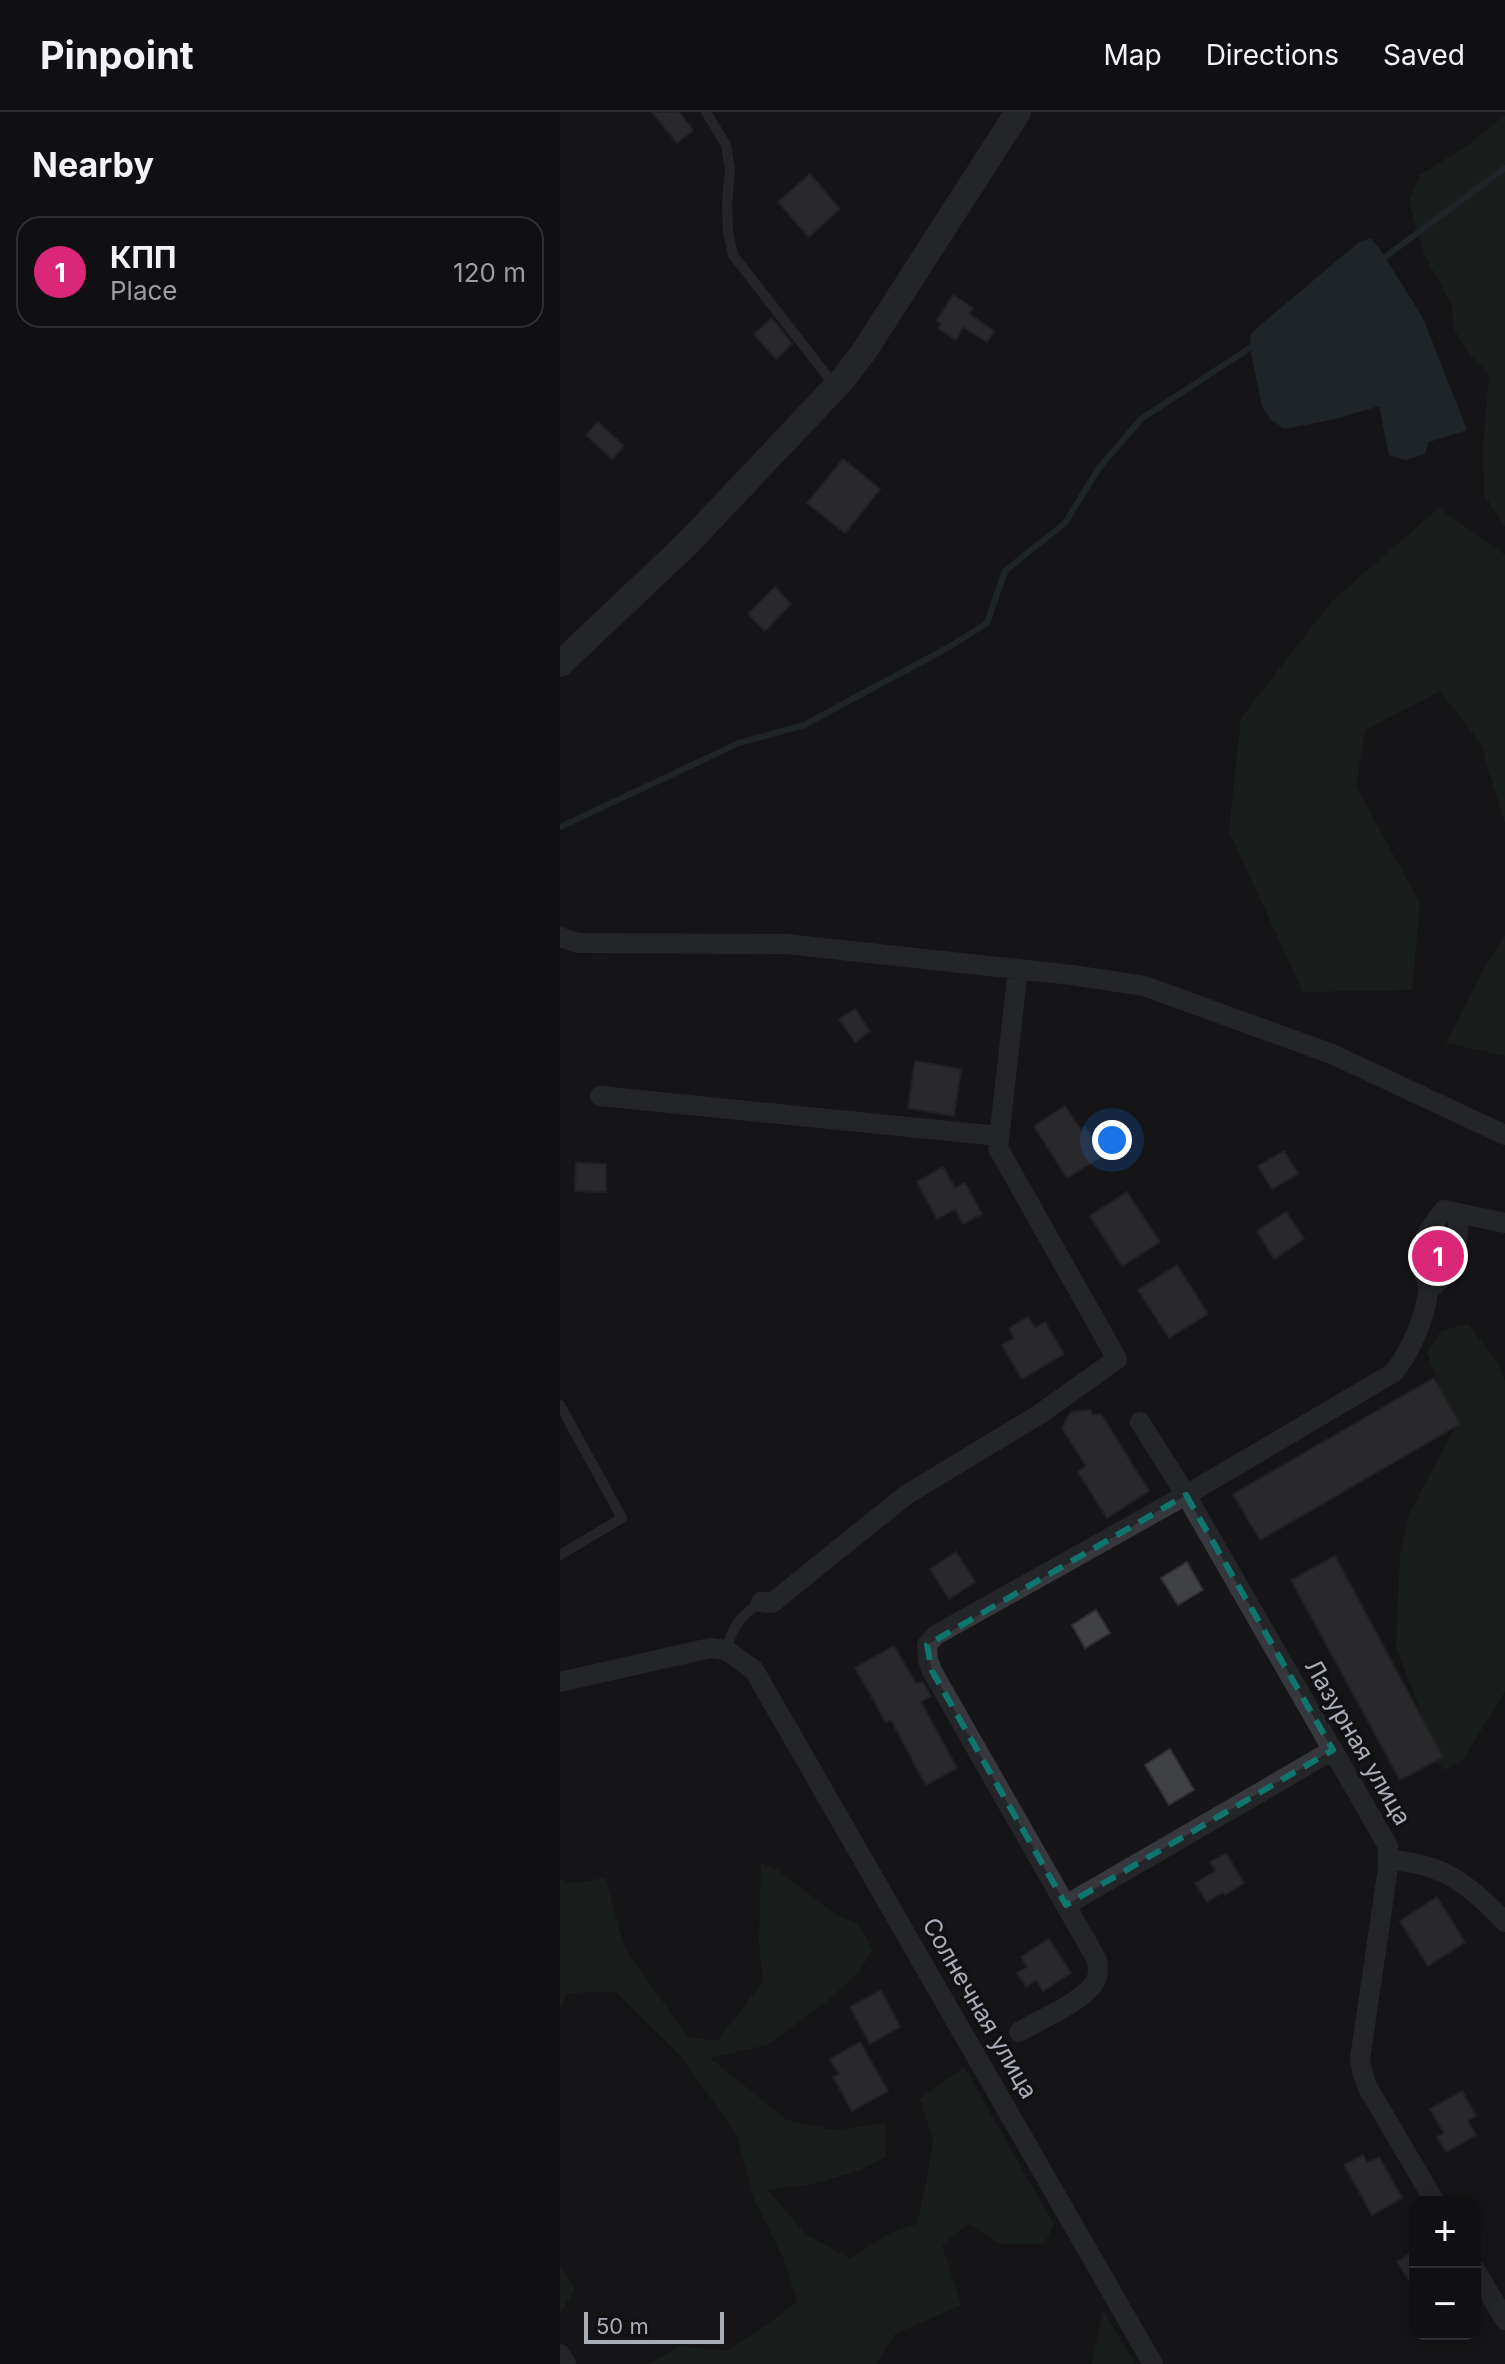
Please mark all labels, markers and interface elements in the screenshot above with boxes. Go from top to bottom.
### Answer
text: Pinpoint [40,32,194,78]
text: Map [1103,38,1162,72]
text: Directions [1206,38,1339,72]
text: Saved [1383,38,1465,72]
text: Nearby [32,144,154,185]
text: КПП [110,239,176,275]
text: 1 [54,257,66,288]
text: 120 m [453,257,526,288]
text: Place [110,275,178,306]
your location [1092,1120,1132,1160]
pin: 1 [1412,1226,1464,1286]
street label: Лазурная улица [1299,1654,1417,1830]
street label: Солнечная улица [916,1912,1044,2104]
map controls [1409,2196,1481,2340]
button: + [1409,2196,1481,2268]
button: − [1409,2268,1481,2340]
scale bar [584,2308,724,2344]
text: 50 m [596,2313,649,2339]

